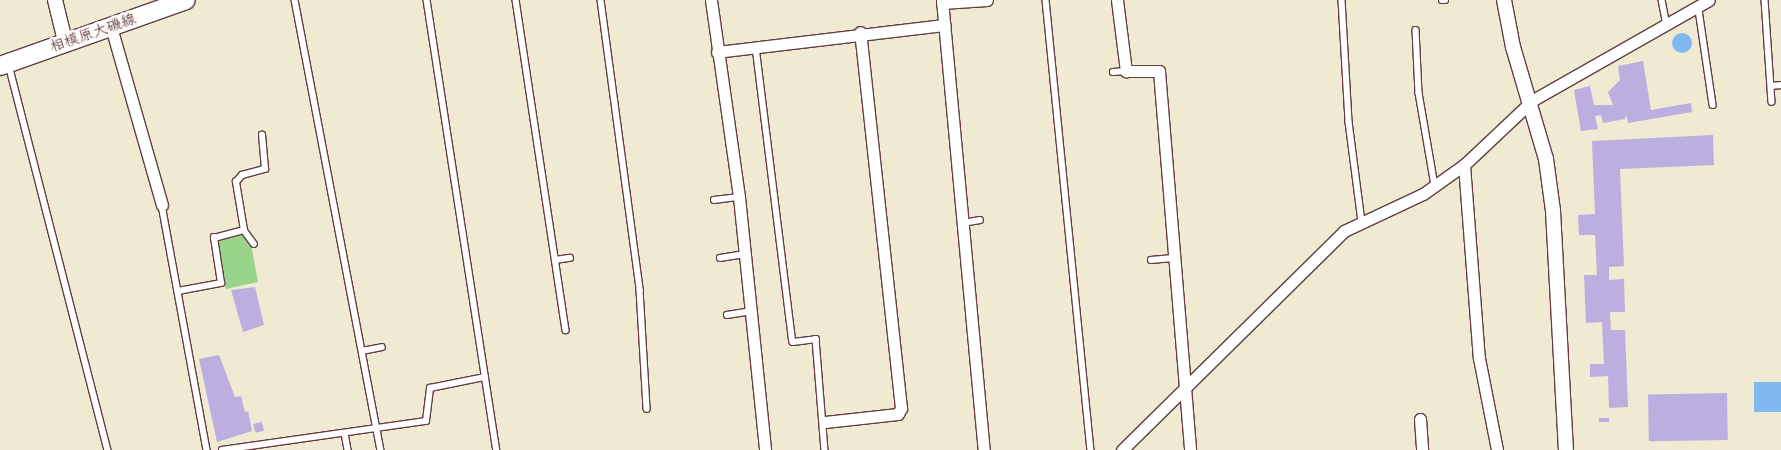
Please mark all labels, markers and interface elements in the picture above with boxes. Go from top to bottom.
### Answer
street label: 相模原大磯線 [48,10,138,56]

